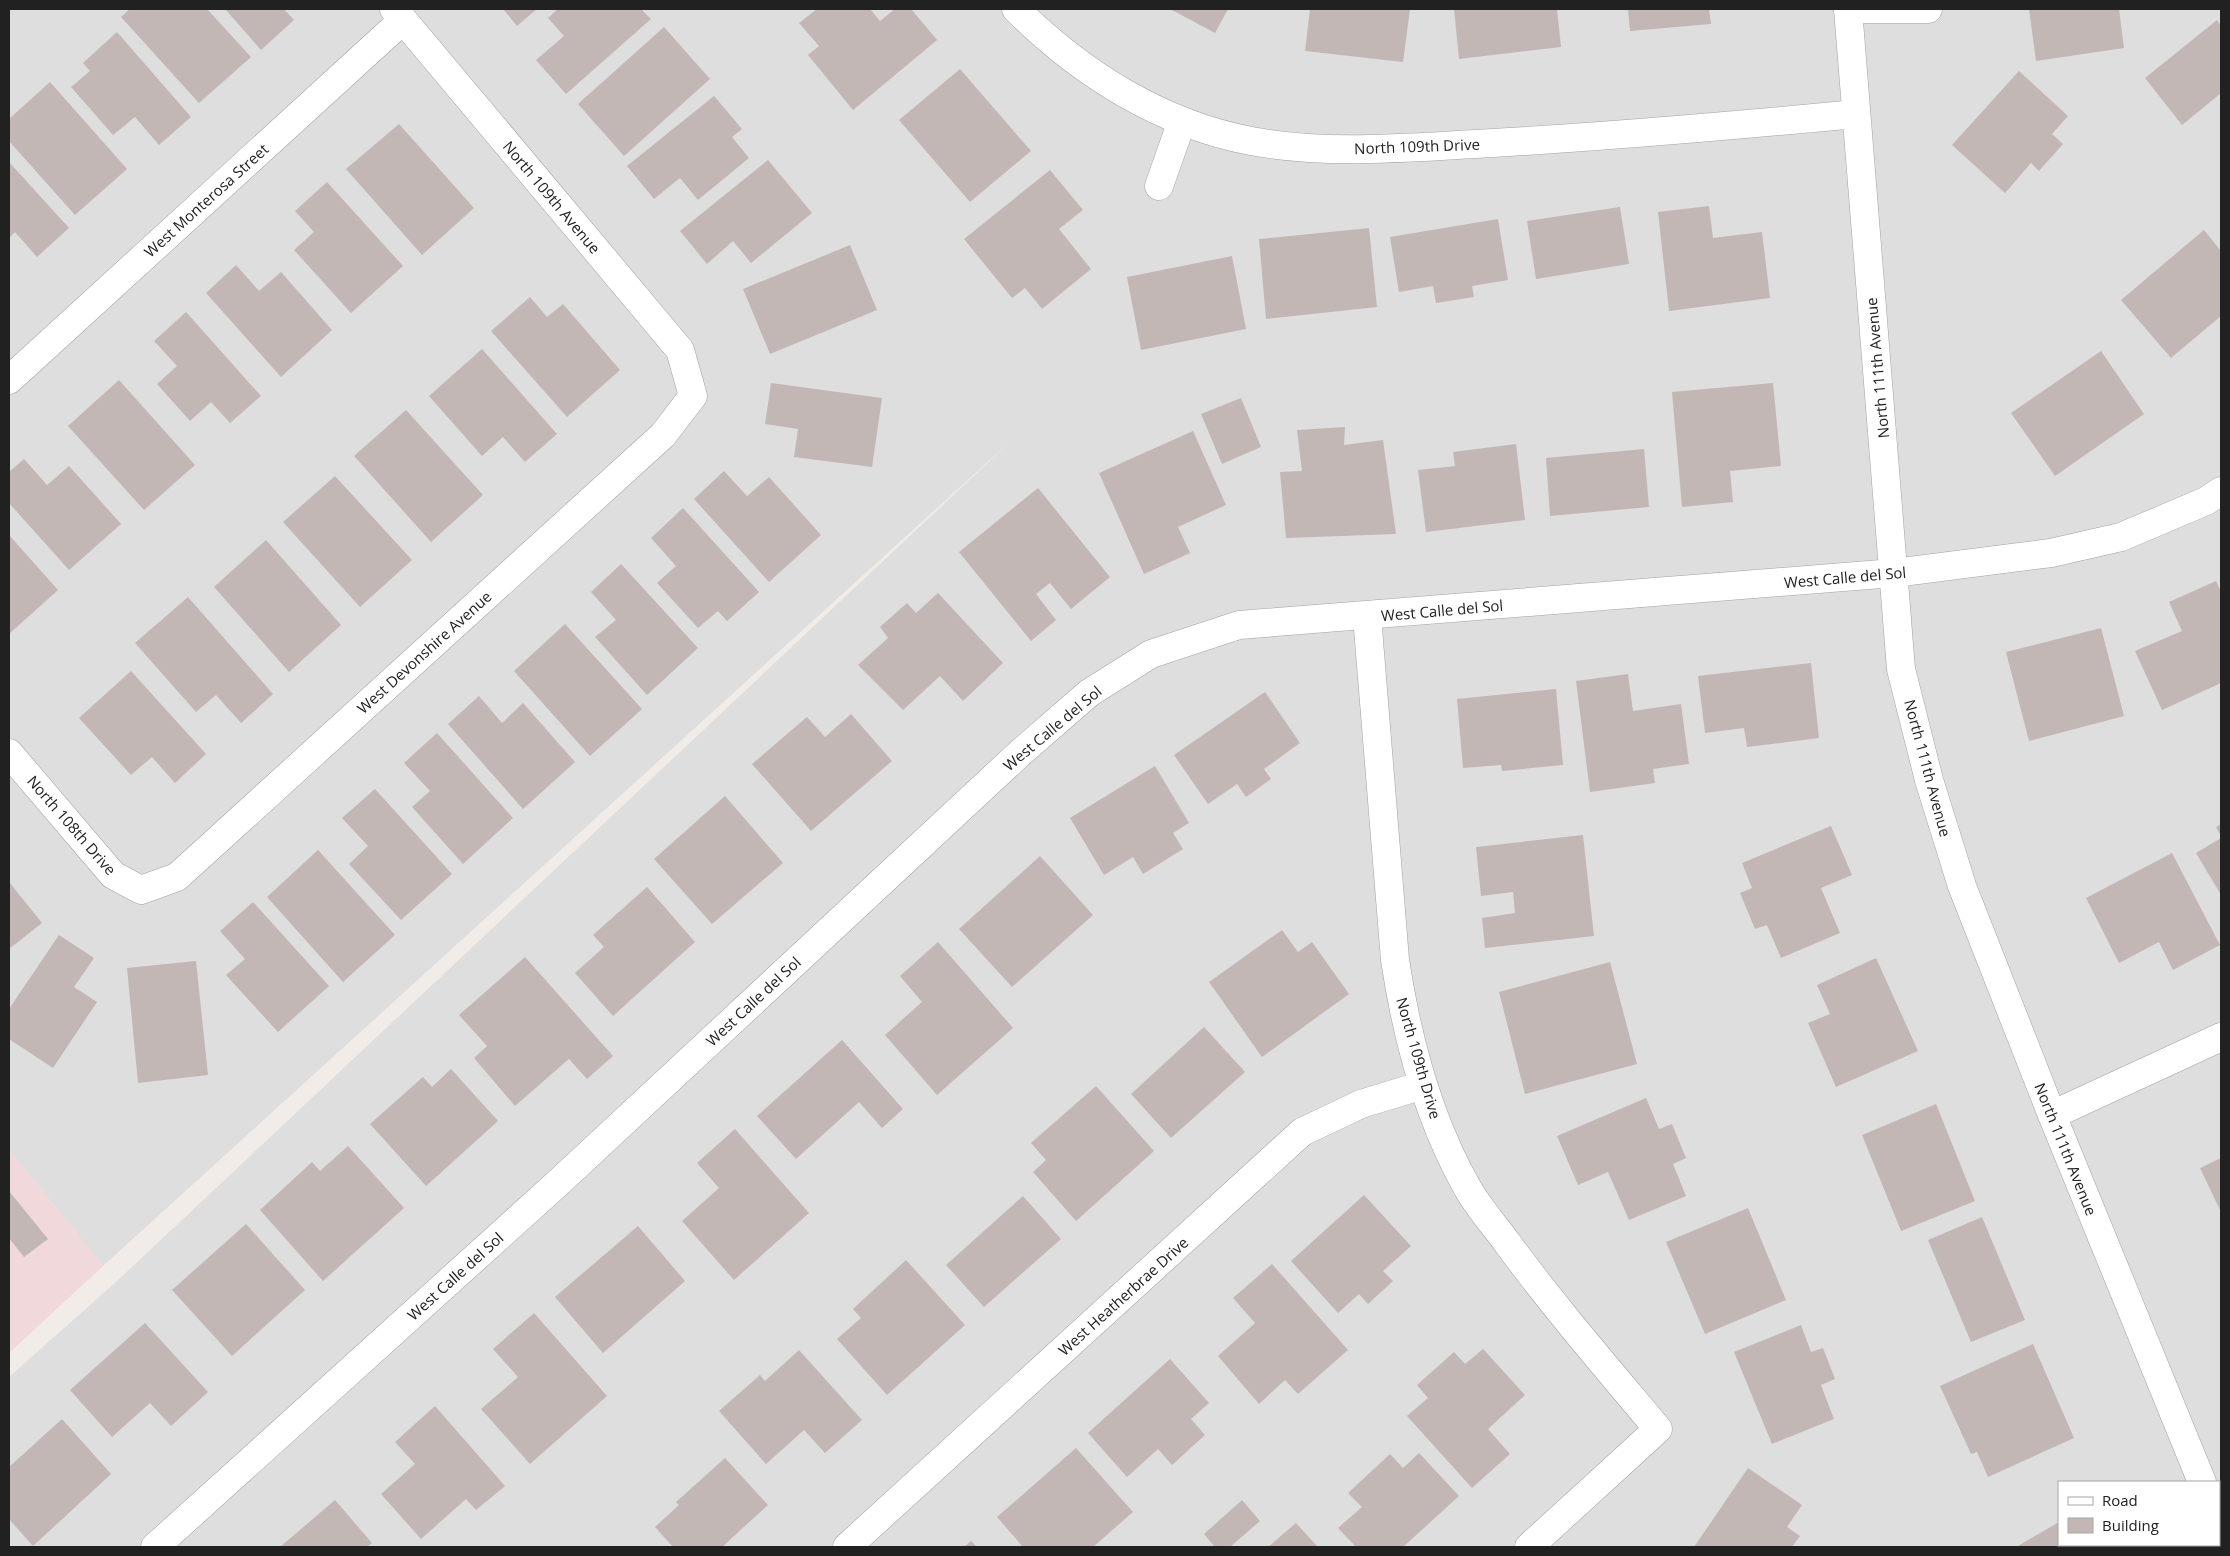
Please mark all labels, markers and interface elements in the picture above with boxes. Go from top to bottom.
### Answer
street label: North 109th Drive [1354,134,1480,158]
street label: North 109th Avenue [499,136,605,258]
street label: West Monterosa Street [140,139,272,261]
street label: North 111th Avenue [1861,297,1893,439]
street label: West Calle del Sol [1783,562,1907,592]
street label: West Devonshire Avenue [352,586,496,718]
street label: West Calle del Sol [1380,595,1504,625]
street label: West Calle del Sol [999,681,1105,775]
street label: North 111th Avenue [1900,697,1956,839]
street label: North 108th Drive [23,771,121,879]
street label: West Calle del Sol [701,952,805,1050]
street label: North 109th Drive [1392,995,1446,1121]
street label: North 111th Avenue [2030,1080,2102,1218]
street label: West Calle del Sol [403,1228,507,1324]
street label: West Heatherbrae Drive [1054,1232,1192,1360]
legend [2058,1481,2220,1546]
text: Road [2102,1490,2138,1510]
text: Building [2102,1515,2159,1535]

